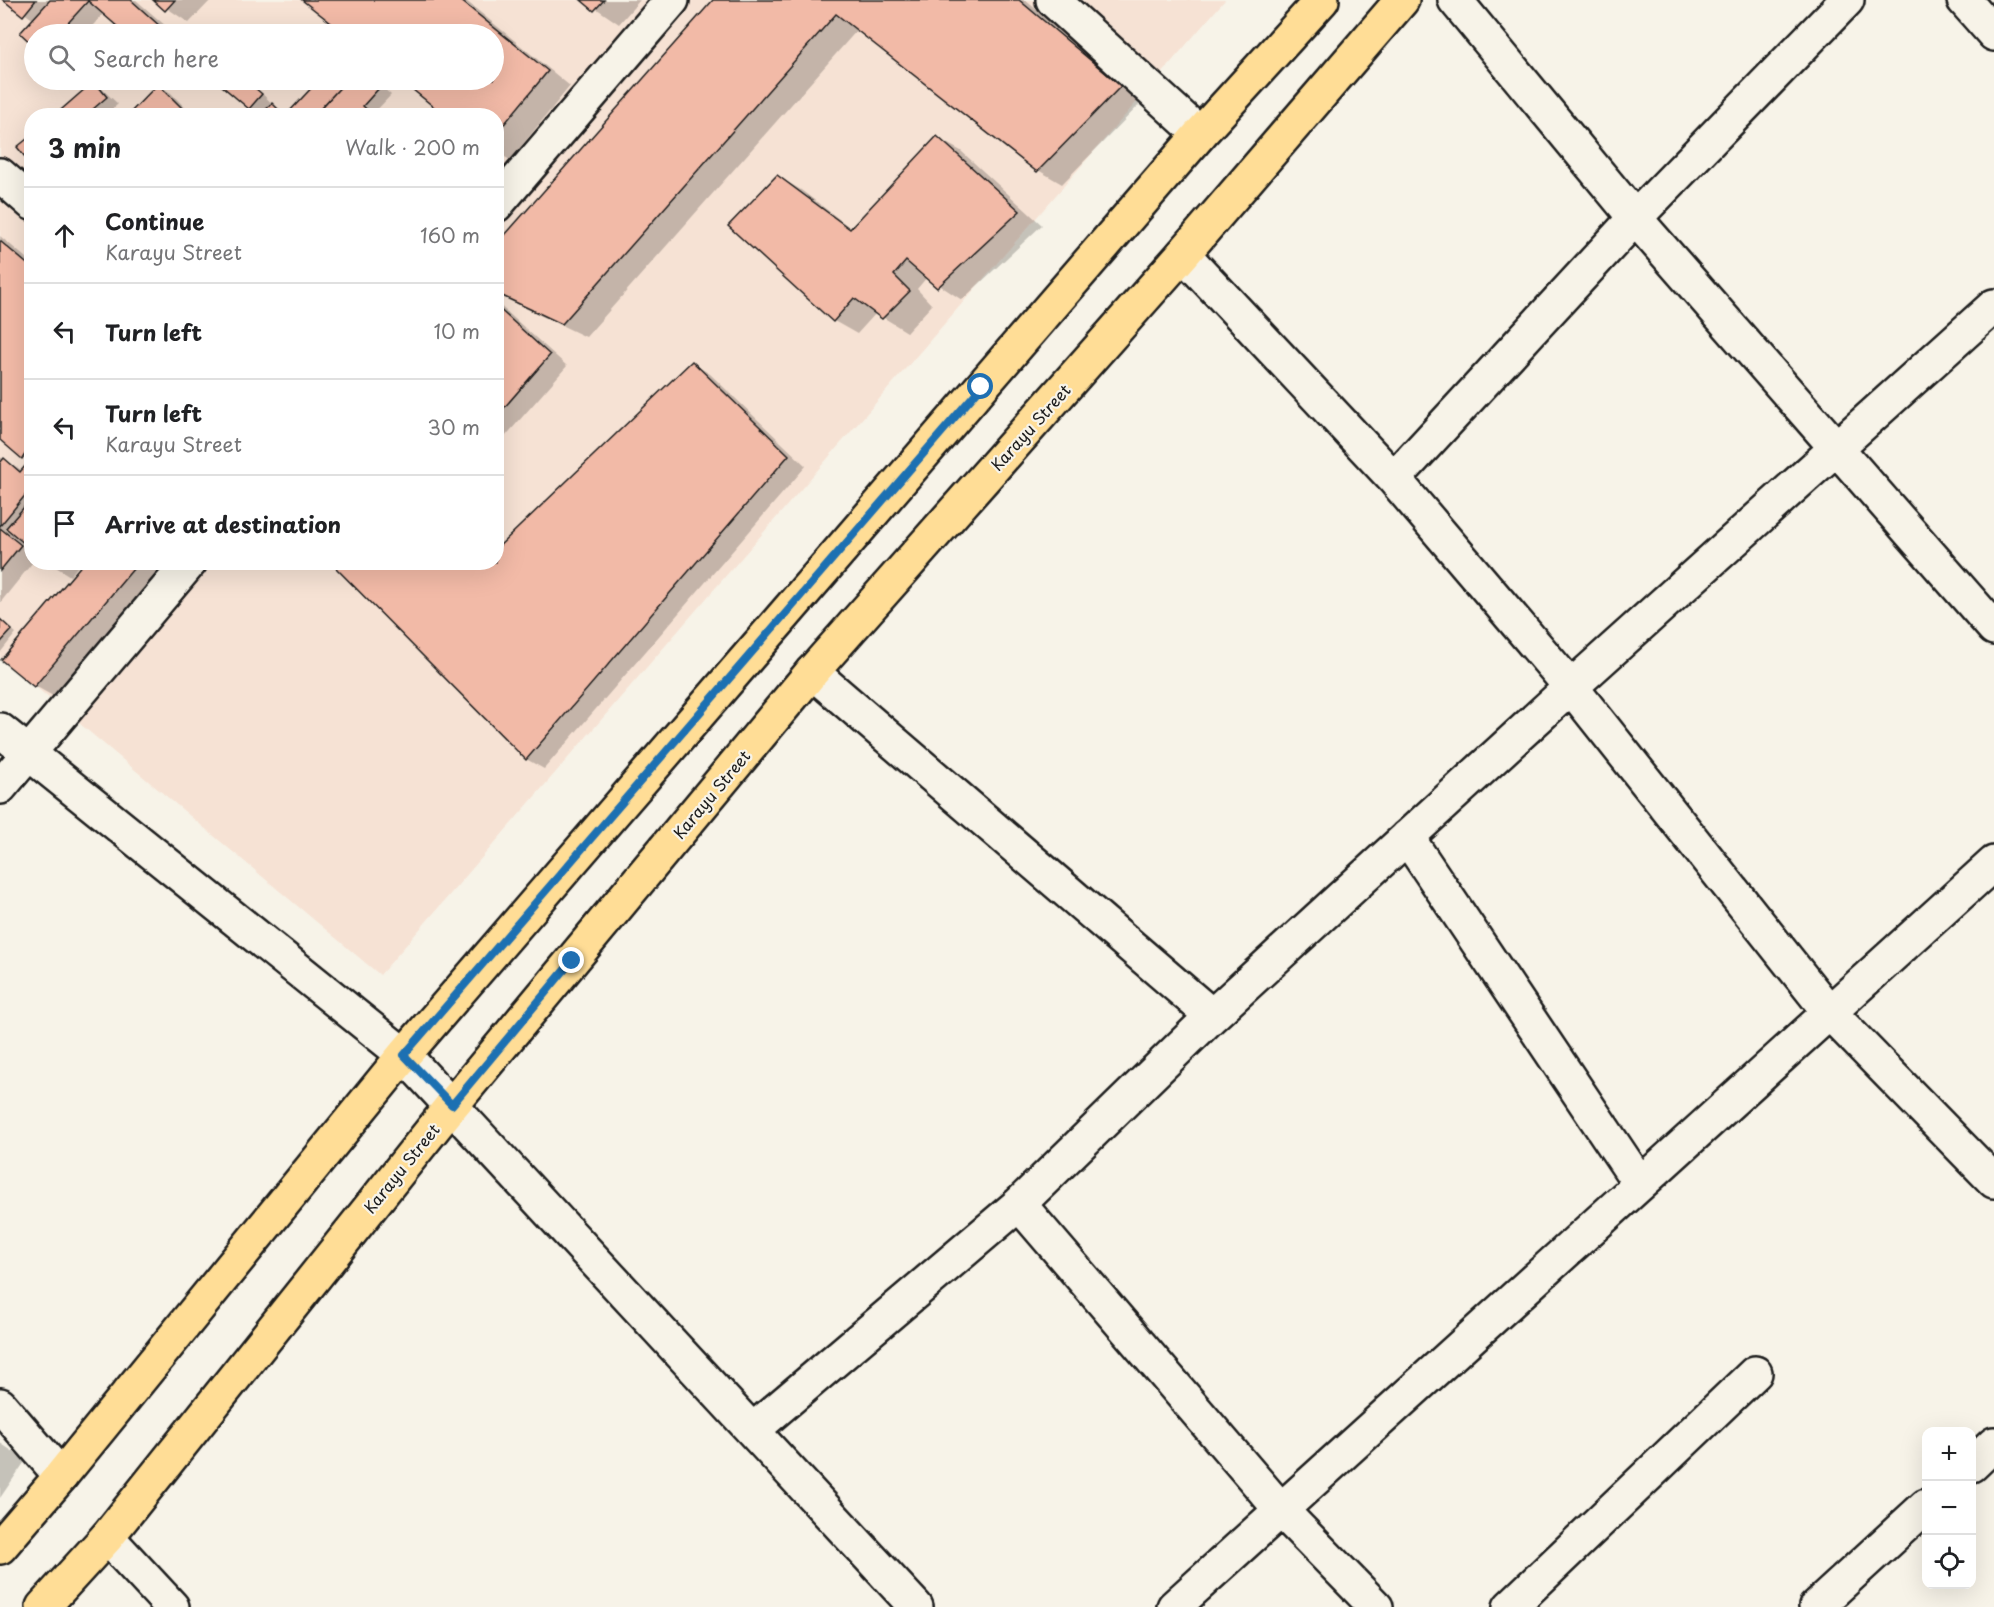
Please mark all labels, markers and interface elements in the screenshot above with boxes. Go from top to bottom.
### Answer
search box [24,24,504,90]
icon: search [45,41,78,74]
text: Search here [93,41,219,74]
text: 3 min [48,128,121,167]
text: Walk · 200 m [345,132,480,162]
text: Continue [105,204,204,237]
icon: ahead [48,219,81,252]
text: 160 m [420,220,480,250]
text: Karayu Street [105,237,242,267]
icon: left [48,315,81,348]
text: Turn left [105,315,202,348]
text: 10 m [433,316,480,346]
route start [967,373,993,399]
street label: Karayu Street [984,378,1076,476]
text: Turn left [105,396,202,429]
icon: left [48,411,81,444]
text: 30 m [427,412,480,442]
text: Karayu Street [105,429,242,459]
icon: arrive [48,507,81,540]
text: Arrive at destination [105,507,341,540]
street label: Karayu Street [667,744,756,844]
route end [558,947,584,973]
street label: Karayu Street [357,1118,445,1218]
map controls [1922,1427,1976,1589]
button: + [1922,1427,1976,1481]
button: − [1922,1481,1976,1535]
button: locate [1922,1535,1976,1589]

